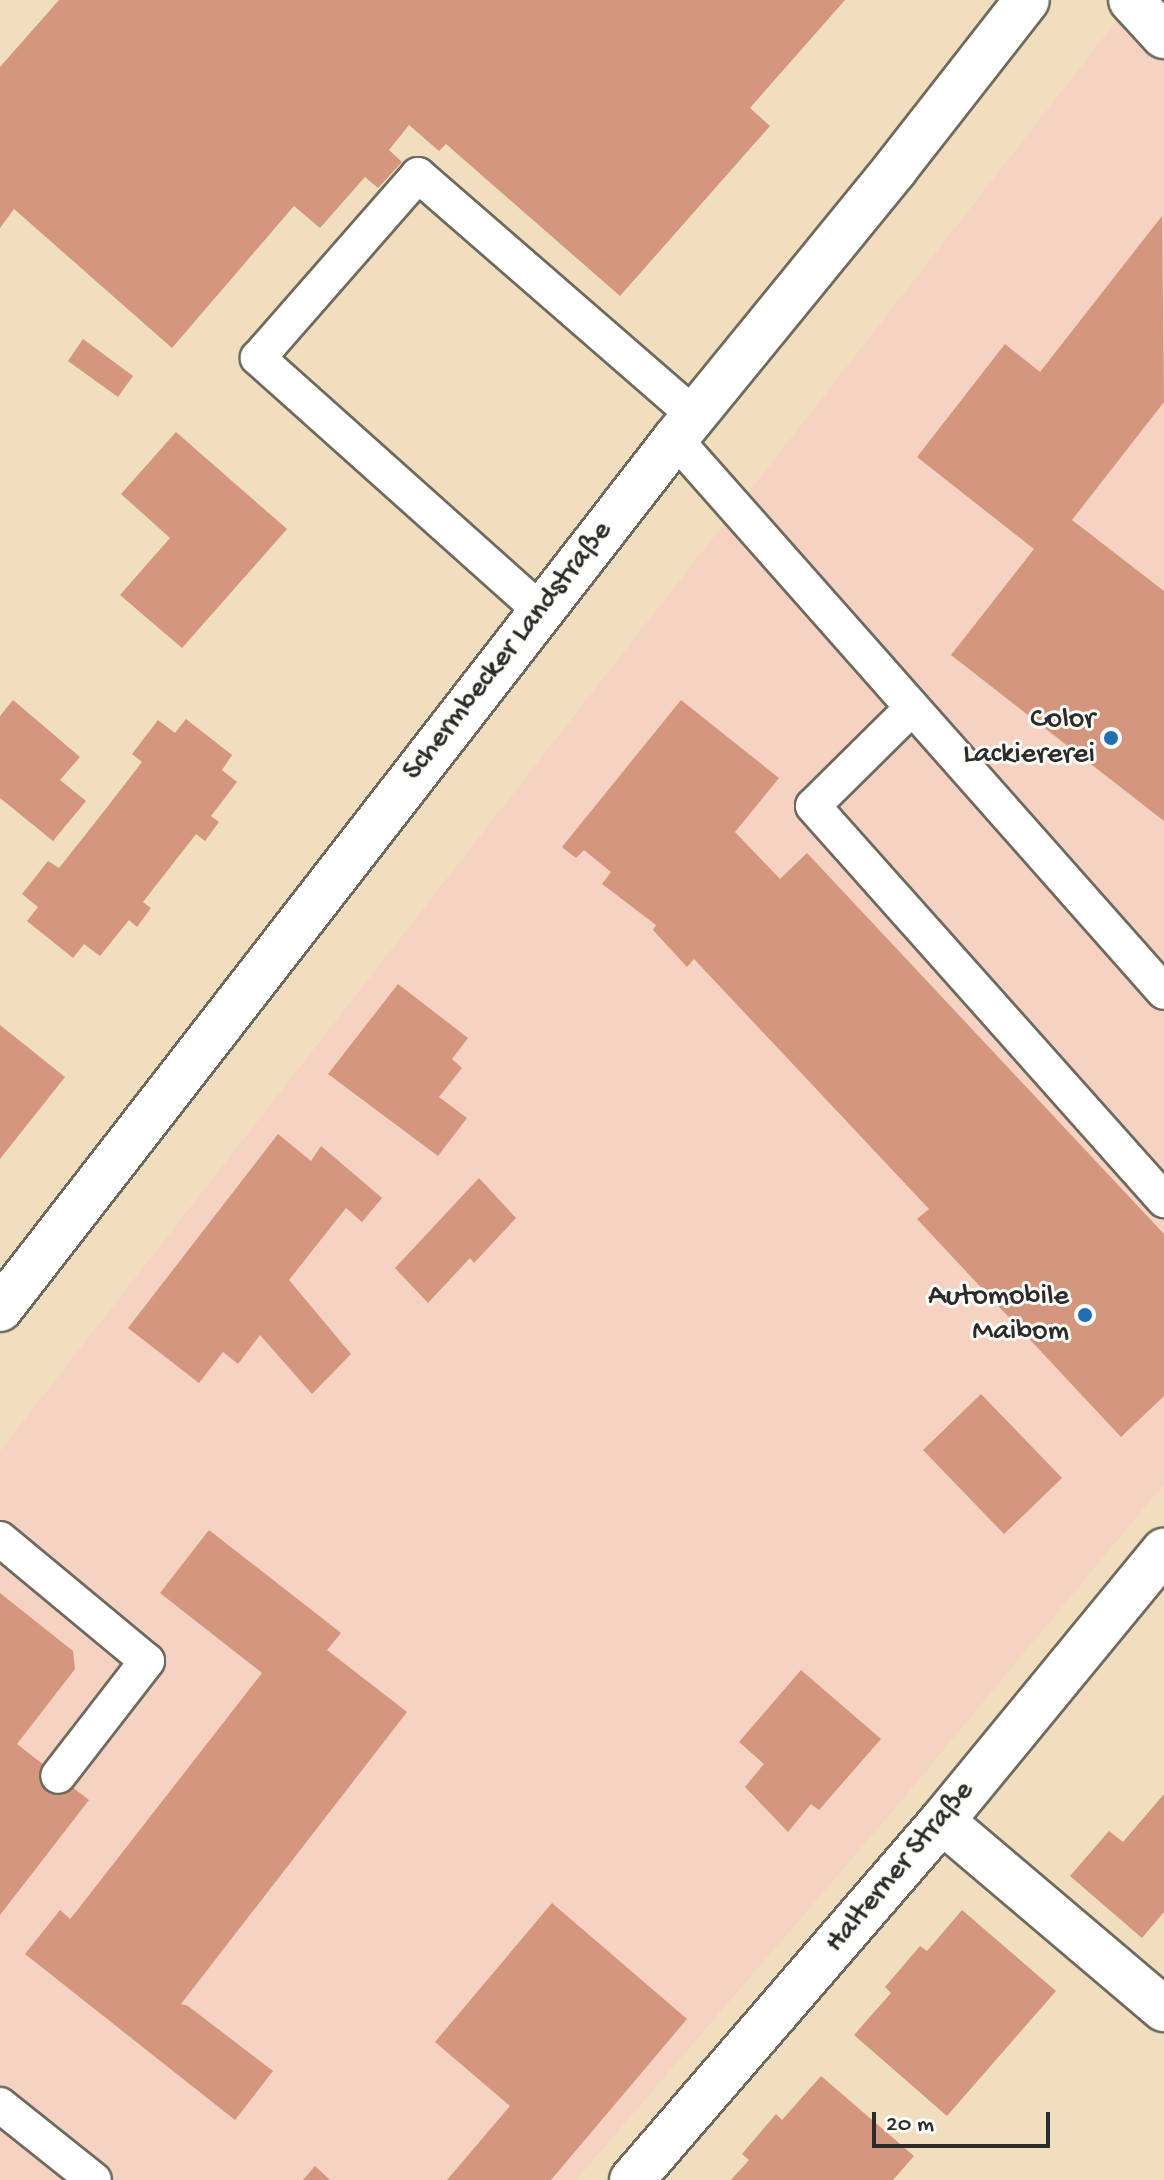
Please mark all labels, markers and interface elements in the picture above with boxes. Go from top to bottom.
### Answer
street label: Schermbecker Landstraße [396,515,622,789]
place label: Color Lackiererei [963,703,1095,774]
marker: Color Lackiererei [1102,729,1120,747]
place label: Automobile Maibom [928,1280,1069,1350]
marker: Automobile Maibom [1076,1306,1094,1324]
street label: Halterner Straße [819,1775,983,1961]
scale bar [876,2096,1054,2146]
text: 20 m [886,2111,934,2140]

